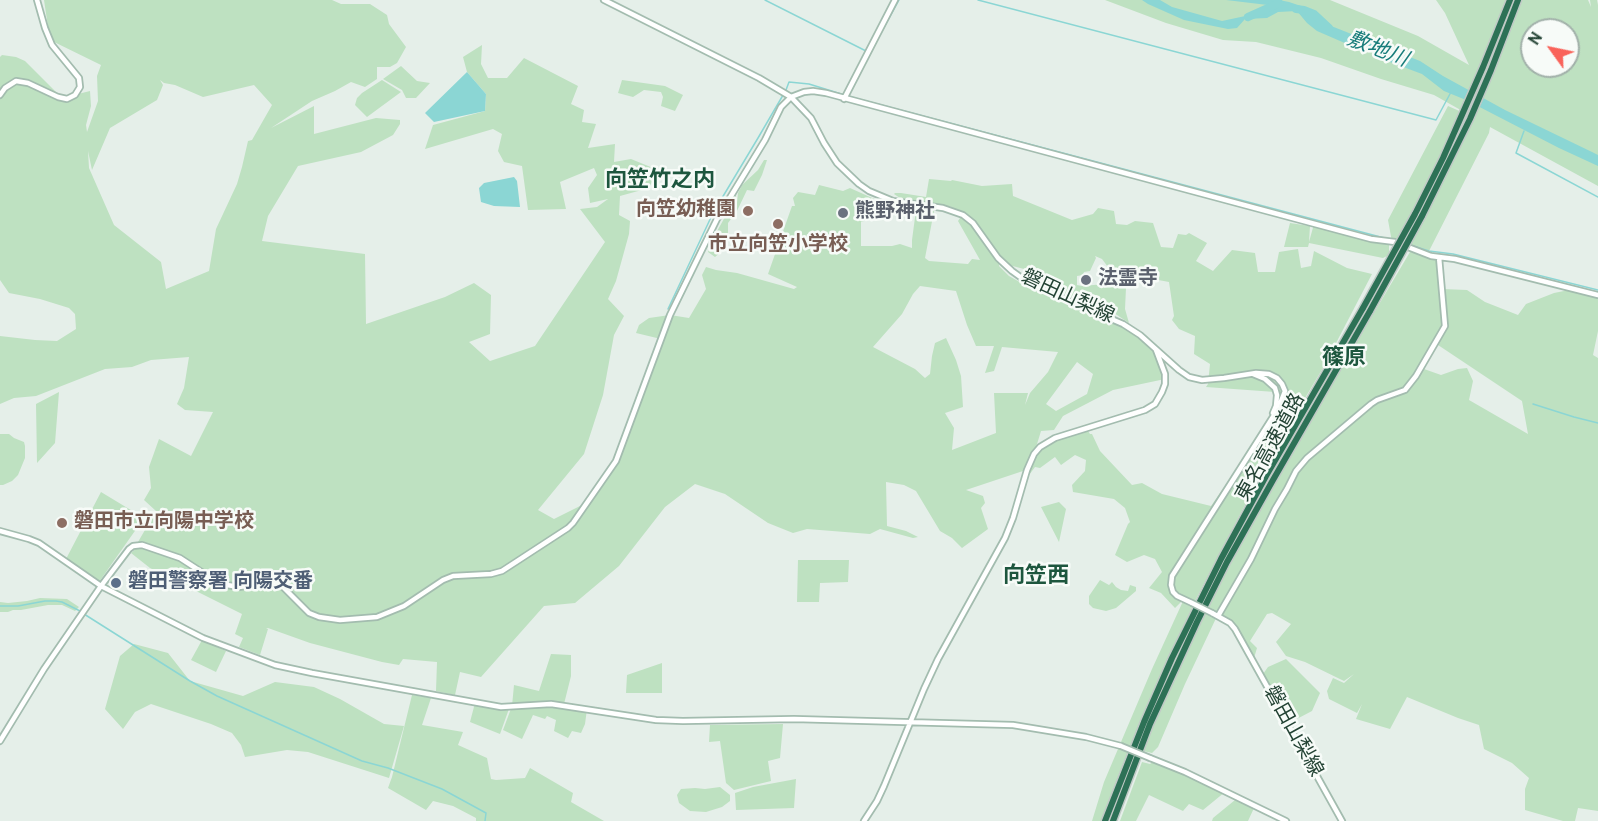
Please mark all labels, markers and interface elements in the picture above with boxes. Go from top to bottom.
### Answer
north arrow [1520,18,1580,78]
water label: 敷地川 [1343,28,1411,74]
text: N [1525,29,1548,50]
district label: 向笠竹之内 [605,169,715,195]
place label: 向笠幼稚園 [636,199,736,223]
place label: 熊野神社 [855,201,935,225]
marker: 向笠幼稚園 [741,204,755,218]
marker: 熊野神社 [836,206,850,220]
marker: 市立向笠小学校 [771,217,785,231]
place label: 市立向笠小学校 [708,234,848,258]
street label: 磐田山梨線 [1017,266,1117,330]
place label: 法霊寺 [1098,268,1158,292]
marker: 法霊寺 [1079,273,1093,287]
district label: 篠原 [1322,347,1366,373]
street label: 東名高速道路 [1232,390,1312,506]
place label: 磐田市立向陽中学校 [74,511,254,535]
marker: 磐田市立向陽中学校 [55,516,69,530]
district label: 向笠西 [1003,565,1069,591]
place label: 磐田警察署 向陽交番 [128,571,313,595]
marker: 磐田警察署 向陽交番 [109,576,123,590]
street label: 磐田山梨線 [1257,682,1327,782]

